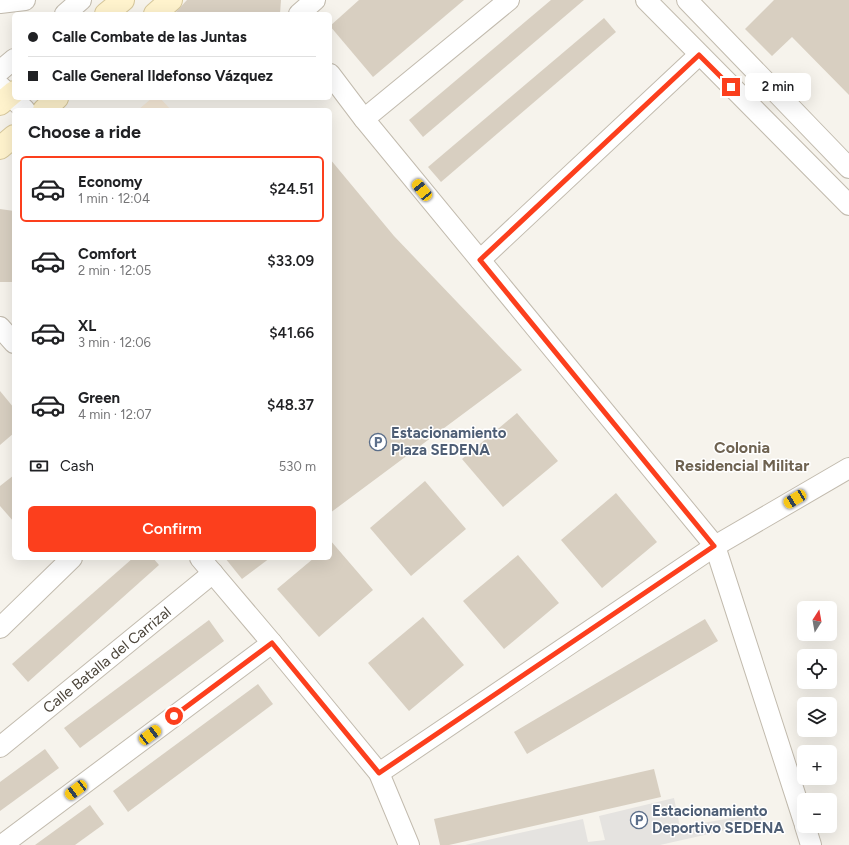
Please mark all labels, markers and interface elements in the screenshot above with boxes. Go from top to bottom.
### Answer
text: Calle Combate de las Juntas [52,28,247,46]
text: Calle General Ildefonso Vázquez [52,67,273,85]
callout: 2 min [745,73,811,101]
route end [722,78,740,96]
text: 2 min [762,79,794,94]
text: Choose a ride [28,121,141,143]
icon: car [30,171,66,207]
text: Economy [78,173,143,191]
car [410,177,434,203]
text: $24.51 [269,180,314,198]
text: 1 min · 12:04 [78,191,150,206]
icon: car [30,243,66,279]
text: Comfort [78,245,137,263]
text: $33.09 [267,252,314,270]
text: 2 min · 12:05 [78,263,151,278]
icon: car [30,315,66,351]
text: XL [78,317,96,335]
text: $41.66 [269,324,314,342]
text: 3 min · 12:06 [78,335,151,350]
icon: car [30,387,66,423]
text: Green [78,389,120,407]
text: $48.37 [267,396,314,414]
text: 4 min · 12:07 [78,407,152,422]
place label: Estacionamiento Plaza SEDENA [391,424,507,459]
parking icon: Estacionamiento Plaza SEDENA [368,432,388,452]
district label: Colonia Residencial Militar [675,438,809,475]
icon: cash [28,455,50,477]
text: Cash [60,457,94,475]
text: 530 m [279,459,316,474]
car [782,488,808,510]
button: Confirm [28,506,316,552]
north arrow [797,601,837,641]
map controls [797,601,837,833]
street label: Calle Batalla del Carrizal [39,603,175,717]
button: locate [797,649,837,689]
button: layers [797,697,837,737]
route start [165,707,183,725]
car [137,723,163,747]
button: + [797,745,837,785]
car [63,778,89,802]
button: − [797,793,837,833]
place label: Estacionamiento Deportivo SEDENA [652,802,784,837]
parking icon: Estacionamiento Deportivo SEDENA [629,810,649,830]

